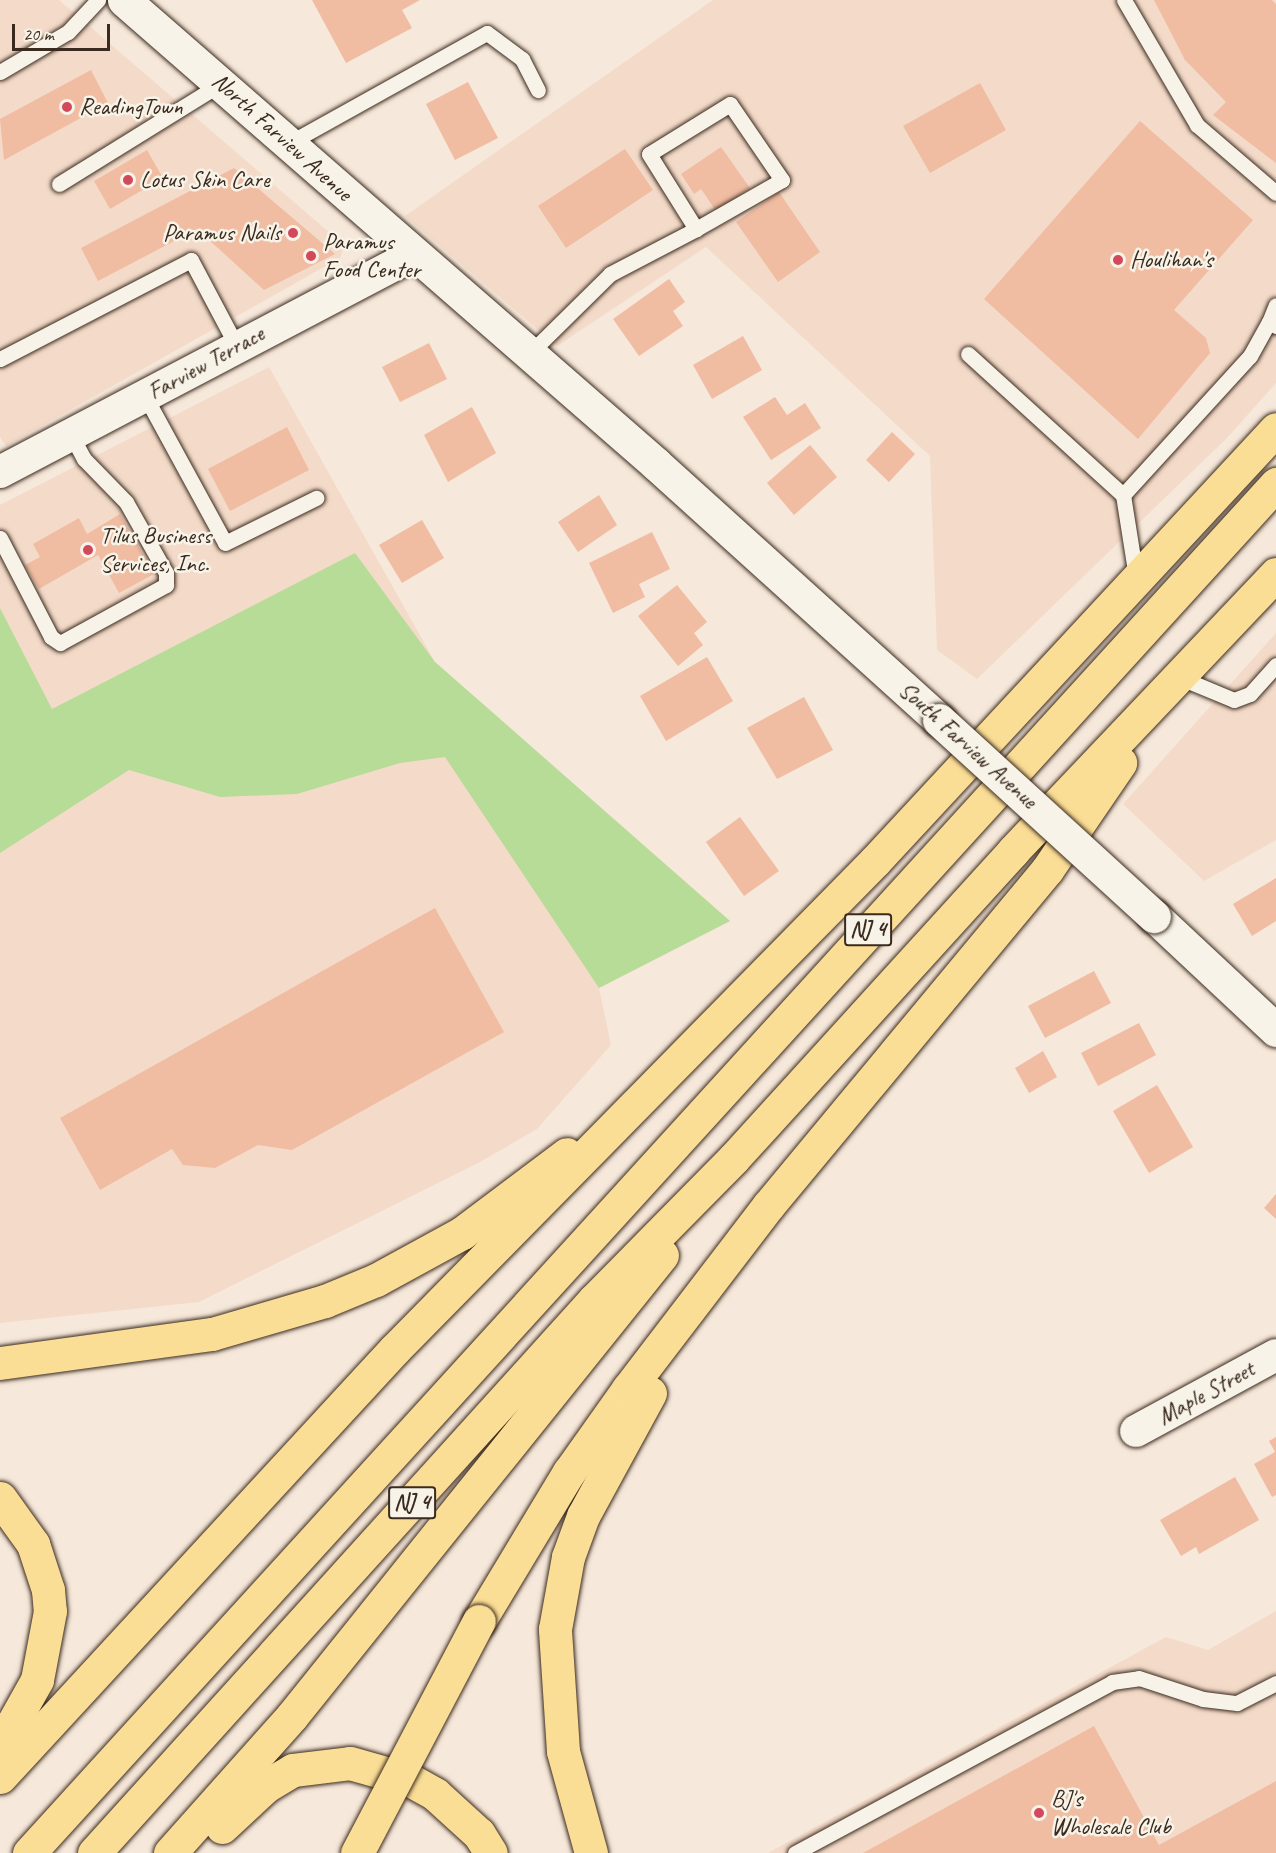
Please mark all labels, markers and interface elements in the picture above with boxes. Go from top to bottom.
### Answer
scale bar [15,12,112,50]
text: 20 m [23,23,54,45]
street label: North Farview Avenue [206,66,358,208]
place label: ReadingTown [79,93,183,121]
marker: ReadingTown [60,100,74,114]
place label: Lotus Skin Care [140,166,270,194]
marker: Lotus Skin Care [121,173,135,187]
place label: Paramus Nails [163,219,281,247]
marker: Paramus Nails [286,226,300,240]
place label: Paramus Food Center [323,228,420,284]
place label: Houlihan's [1130,246,1213,274]
marker: Paramus Food Center [304,249,318,263]
marker: Houlihan's [1111,253,1125,267]
street label: Farview Terrace [143,319,269,407]
place label: Tilus Business Services, Inc. [100,522,211,578]
marker: Tilus Business Services, Inc. [81,543,95,557]
street label: South Farview Avenue [893,675,1043,815]
road number: NJ 4 [844,911,892,949]
street label: Maple Street [1152,1355,1260,1431]
road number: NJ 4 [388,1484,436,1522]
place label: BJ's Wholesale Club [1051,1785,1171,1841]
marker: BJ's Wholesale Club [1032,1806,1046,1820]

